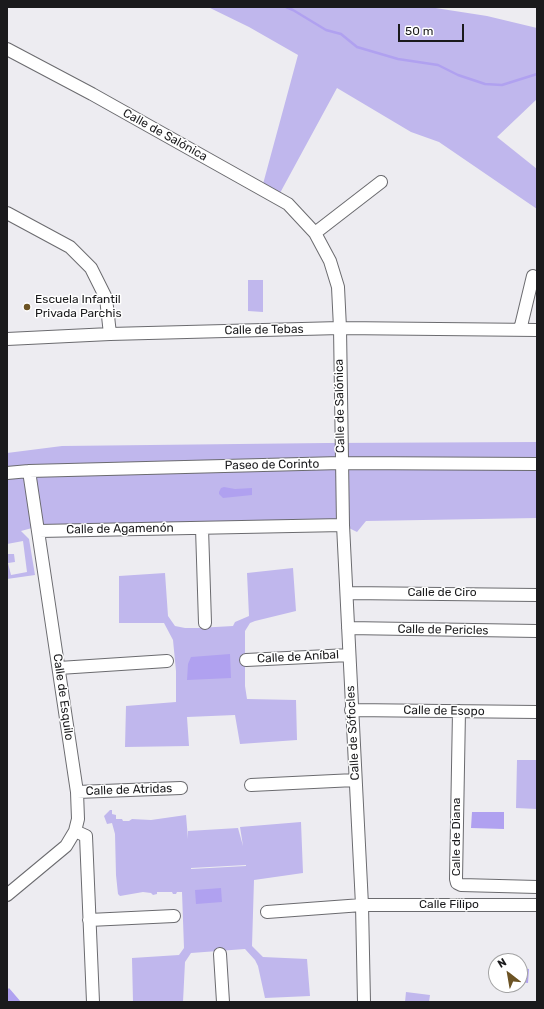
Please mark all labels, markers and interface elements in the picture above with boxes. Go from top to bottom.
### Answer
scale bar [400,16,466,42]
text: 50 m [405,24,433,38]
street label: Calle de Salónica [120,106,210,164]
place label: Escuela Infantil Privada Parchis [35,293,122,321]
marker: Escuela Infantil Privada Parchis [22,302,32,312]
street label: Calle de Tebas [224,322,304,338]
street label: Calle de Salónica [332,359,348,453]
street label: Paseo de Corinto [224,457,320,473]
street label: Calle de Agamenón [66,521,174,537]
street label: Calle de Ciro [407,586,477,600]
street label: Calle de Pericles [397,622,489,638]
street label: Calle de Aníbal [257,648,339,666]
street label: Calle de Esquilo [50,653,76,741]
street label: Calle de Sófocles [343,685,363,781]
street label: Calle de Esopo [403,703,485,719]
street label: Calle de Atridas [85,781,173,799]
street label: Calle de Diana [450,798,464,876]
street label: Calle Filipo [419,898,479,912]
north arrow [488,953,528,993]
text: N [495,956,509,971]

